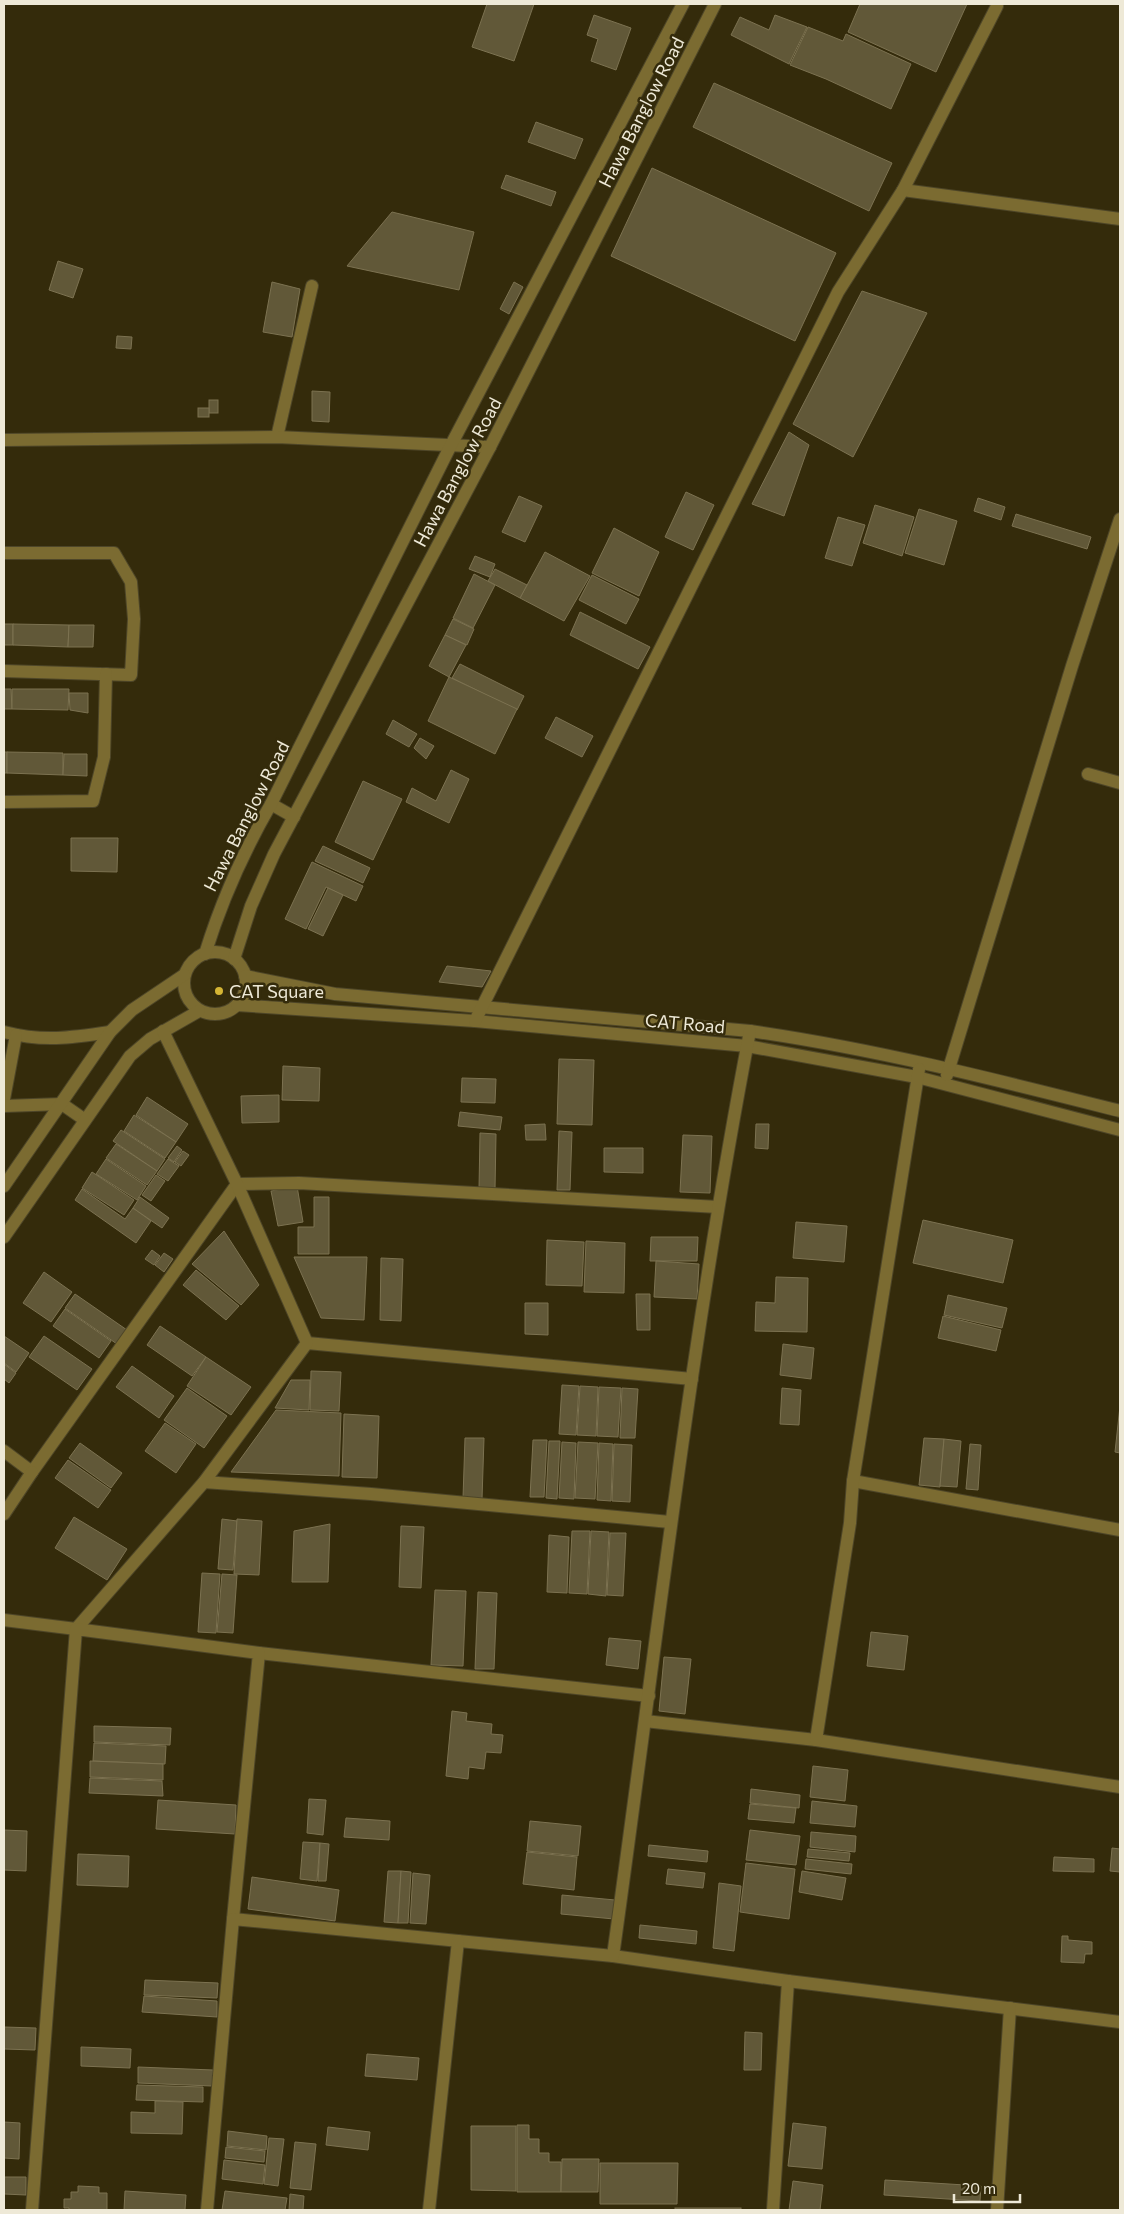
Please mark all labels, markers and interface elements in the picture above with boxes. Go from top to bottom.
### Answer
street label: Hawa Banglow Road [594,33,688,191]
street label: Hawa Banglow Road [408,394,506,550]
street label: Hawa Banglow Road [199,737,293,895]
place label: CAT Square [229,980,324,1002]
marker: CAT Square [213,985,225,997]
street label: CAT Road [644,1009,726,1037]
scale bar [954,2172,1020,2204]
text: 20 m [962,2179,996,2197]

